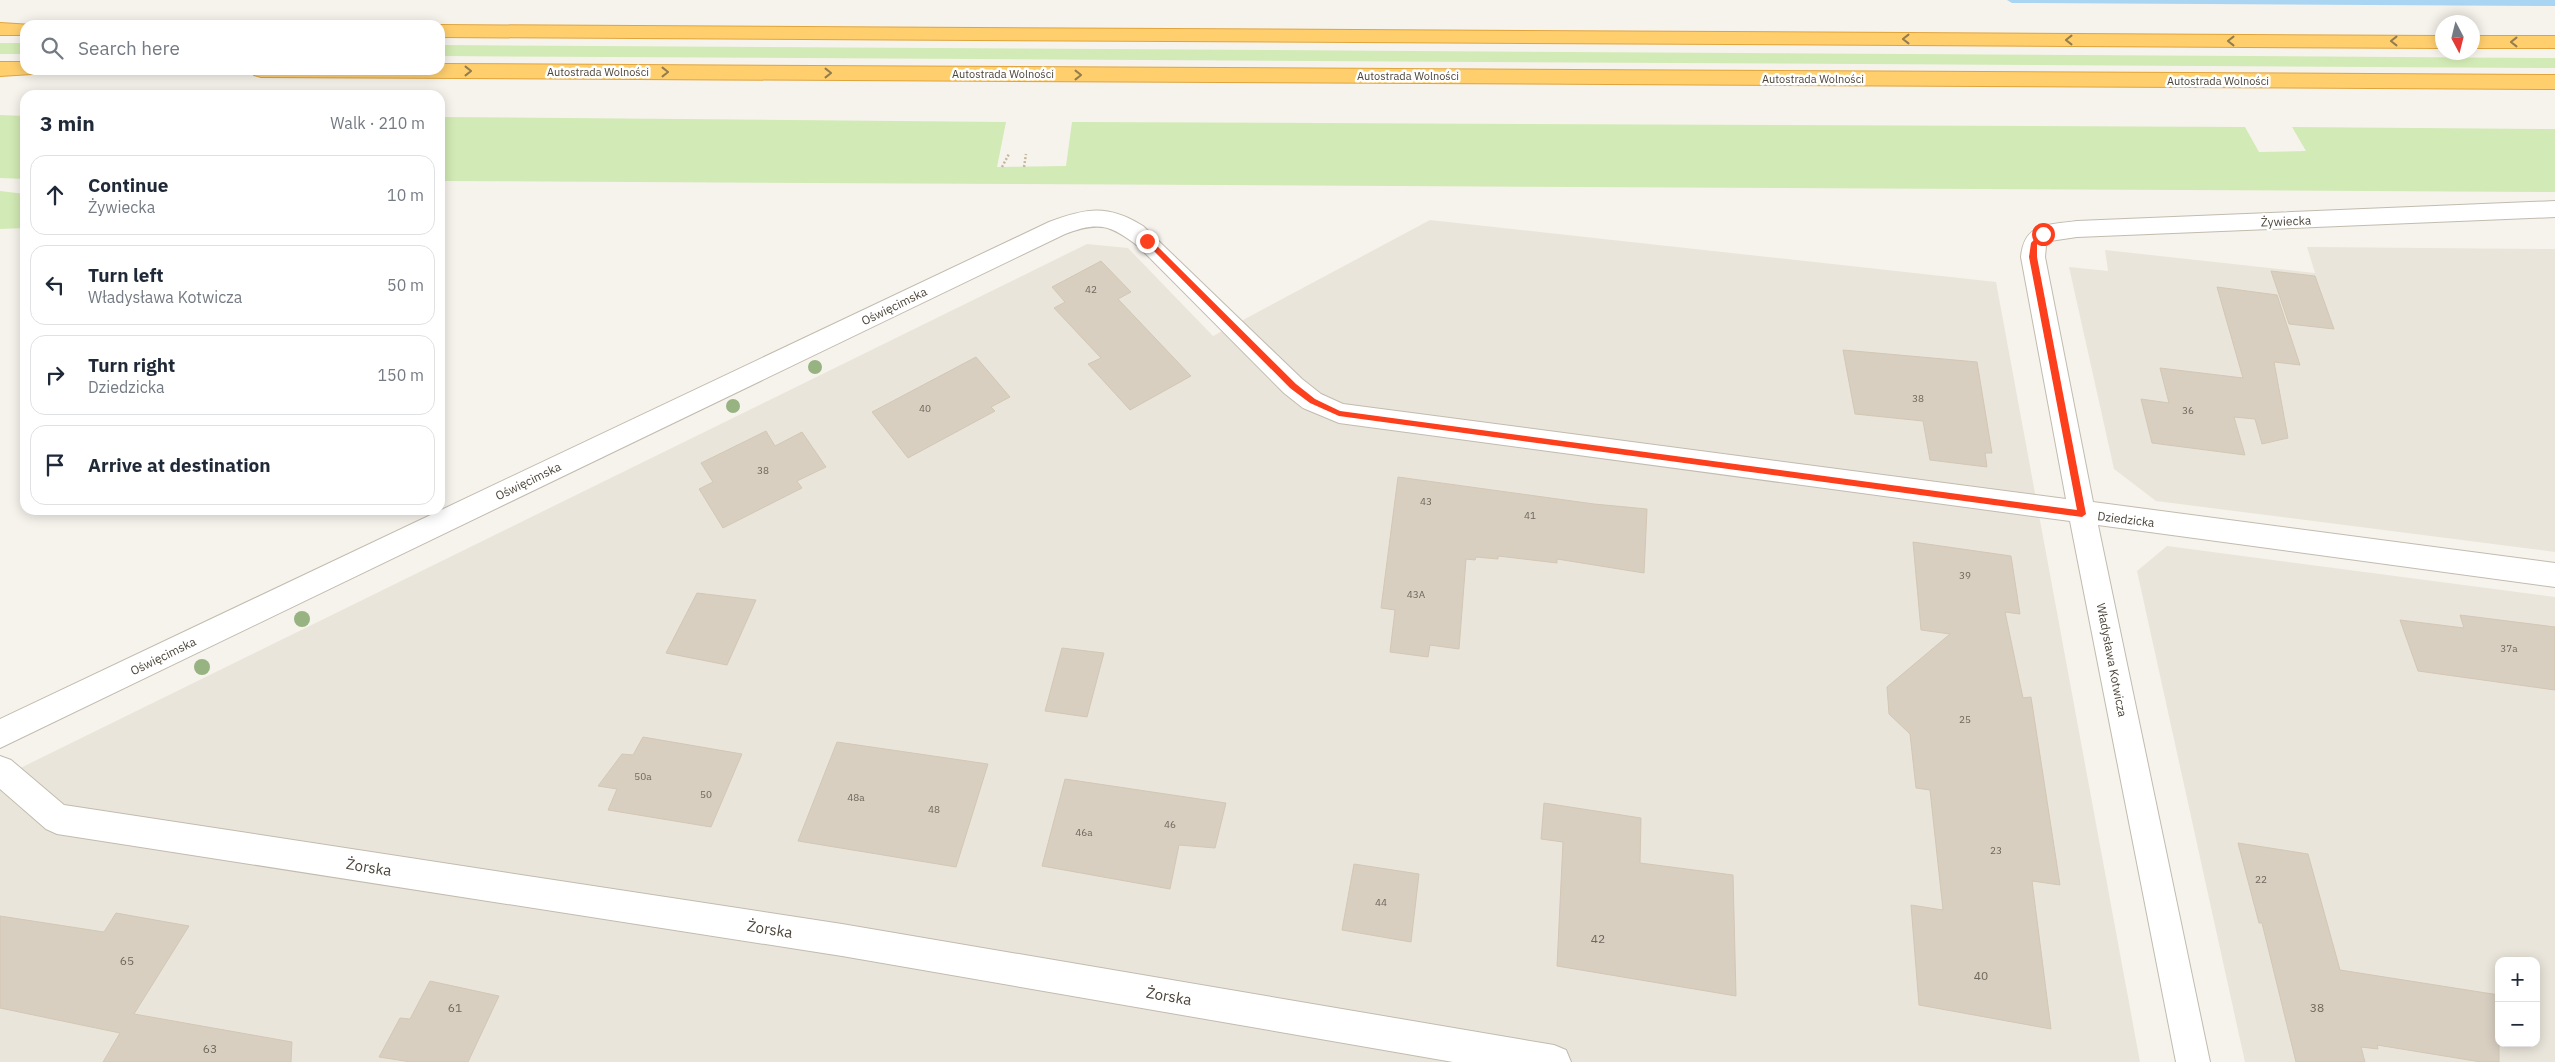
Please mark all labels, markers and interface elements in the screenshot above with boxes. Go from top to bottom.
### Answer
north arrow [2435,15,2480,60]
search box [20,20,445,75]
icon: search [38,34,66,62]
one-way arrow [1902,34,1910,44]
one-way arrow [2065,35,2072,45]
text: Search here [78,36,180,60]
one-way arrow [2227,36,2235,46]
one-way arrow [2390,36,2398,47]
one-way arrow [2509,37,2517,47]
street label: Autostrada Wolności [547,65,649,79]
one-way arrow [464,66,472,76]
one-way arrow [662,67,669,77]
street label: Autostrada Wolności [952,67,1054,81]
one-way arrow [824,68,832,78]
street label: Autostrada Wolności [1357,69,1459,83]
one-way arrow [1074,70,1082,80]
street label: Autostrada Wolności [1762,72,1864,86]
street label: Autostrada Wolności [2167,74,2269,88]
text: 3 min [40,109,95,137]
text: Walk · 210 m [330,113,425,133]
text: Continue [88,173,168,197]
icon: ahead [41,181,69,209]
text: 10 m [387,185,424,205]
text: Żywiecka [88,197,155,217]
street label: Żywiecka [2261,213,2312,229]
route start [2032,223,2055,246]
route end [1136,230,1159,253]
text: Turn left [88,263,164,287]
icon: left [41,271,69,299]
text: 50 m [387,275,424,295]
street label: Oświęcimska [859,283,930,328]
house number: 42 [1085,283,1097,296]
text: Władysława Kotwicza [88,287,242,307]
text: Turn right [88,353,175,377]
icon: right [41,361,69,389]
text: 150 m [377,365,424,385]
text: Dziedzicka [88,377,165,397]
house number: 38 [1912,392,1924,405]
house number: 40 [919,402,931,415]
house number: 36 [2182,404,2194,417]
icon: arrive [41,451,69,479]
text: Arrive at destination [88,453,271,477]
street label: Oświęcimska [493,458,564,503]
house number: 38 [757,464,769,477]
house number: 43 [1420,495,1432,508]
street label: Dziedzicka [2097,508,2156,530]
house number: 41 [1524,509,1536,522]
house number: 39 [1959,569,1971,582]
house number: 43A [1407,588,1426,601]
street label: Władysława Kotwicza [2094,602,2131,719]
street label: Oświęcimska [128,633,199,678]
house number: 37a [2500,642,2518,655]
house number: 25 [1959,713,1971,726]
house number: 50a [634,770,652,783]
house number: 50 [700,788,712,801]
house number: 48a [847,791,865,804]
house number: 48 [928,803,940,816]
house number: 46 [1164,818,1176,831]
house number: 46a [1075,826,1093,839]
house number: 23 [1990,844,2002,857]
street label: Żorska [345,854,393,880]
house number: 22 [2255,873,2267,886]
house number: 44 [1375,896,1387,909]
street label: Żorska [746,916,794,942]
house number: 42 [1591,931,1605,946]
house number: 65 [120,953,134,968]
map controls [2495,957,2540,1047]
button: + [2495,957,2540,1002]
house number: 40 [1974,968,1988,983]
street label: Żorska [1145,983,1193,1009]
house number: 61 [448,1000,462,1015]
house number: 38 [2310,1000,2324,1015]
button: − [2495,1002,2540,1047]
house number: 63 [203,1041,217,1056]

